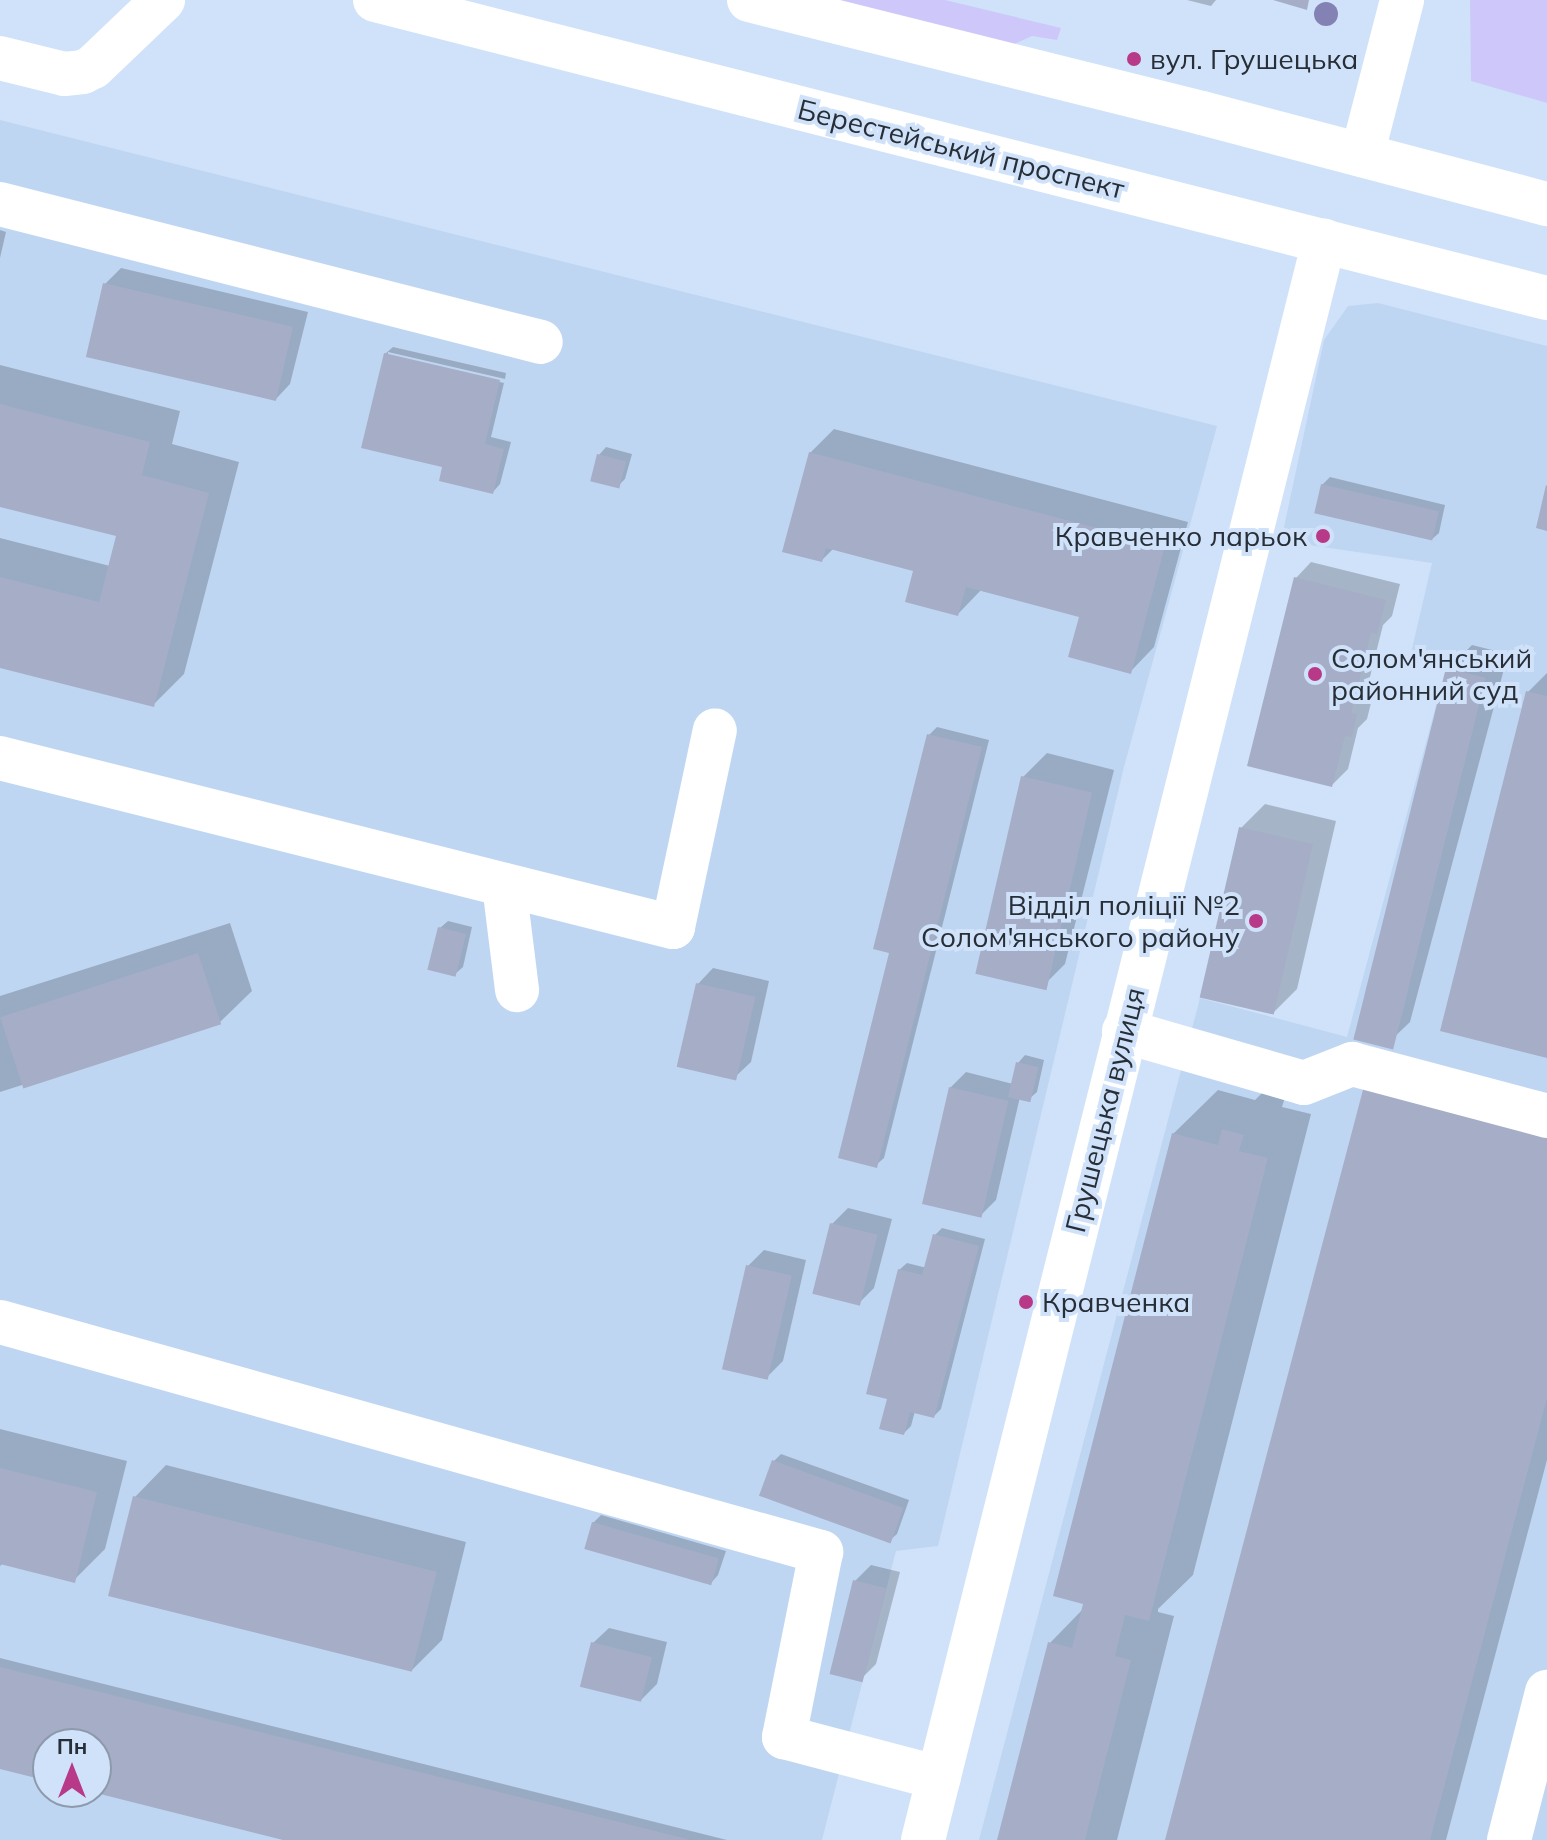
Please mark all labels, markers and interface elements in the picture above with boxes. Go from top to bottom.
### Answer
place label: вул. Грушецька [1150,42,1358,76]
marker: вул. Грушецька [1125,50,1143,68]
street label: Берестейський проспект [794,92,1128,206]
place label: Кравченко ларьок [1055,519,1307,553]
marker: Кравченко ларьок [1314,527,1332,545]
place label: Солом'янський районний суд [1331,641,1532,707]
marker: Солом'янський районний суд [1306,665,1324,683]
place label: Відділ поліції №2 Солом'янського району [921,888,1240,954]
marker: Відділ поліції №2 Солом'янського району [1247,912,1265,930]
street label: Грушецька вулиця [1058,984,1152,1236]
place label: Кравченка [1042,1285,1190,1319]
marker: Кравченка [1017,1293,1035,1311]
north arrow [32,1728,112,1808]
text: Пн [57,1732,87,1760]

